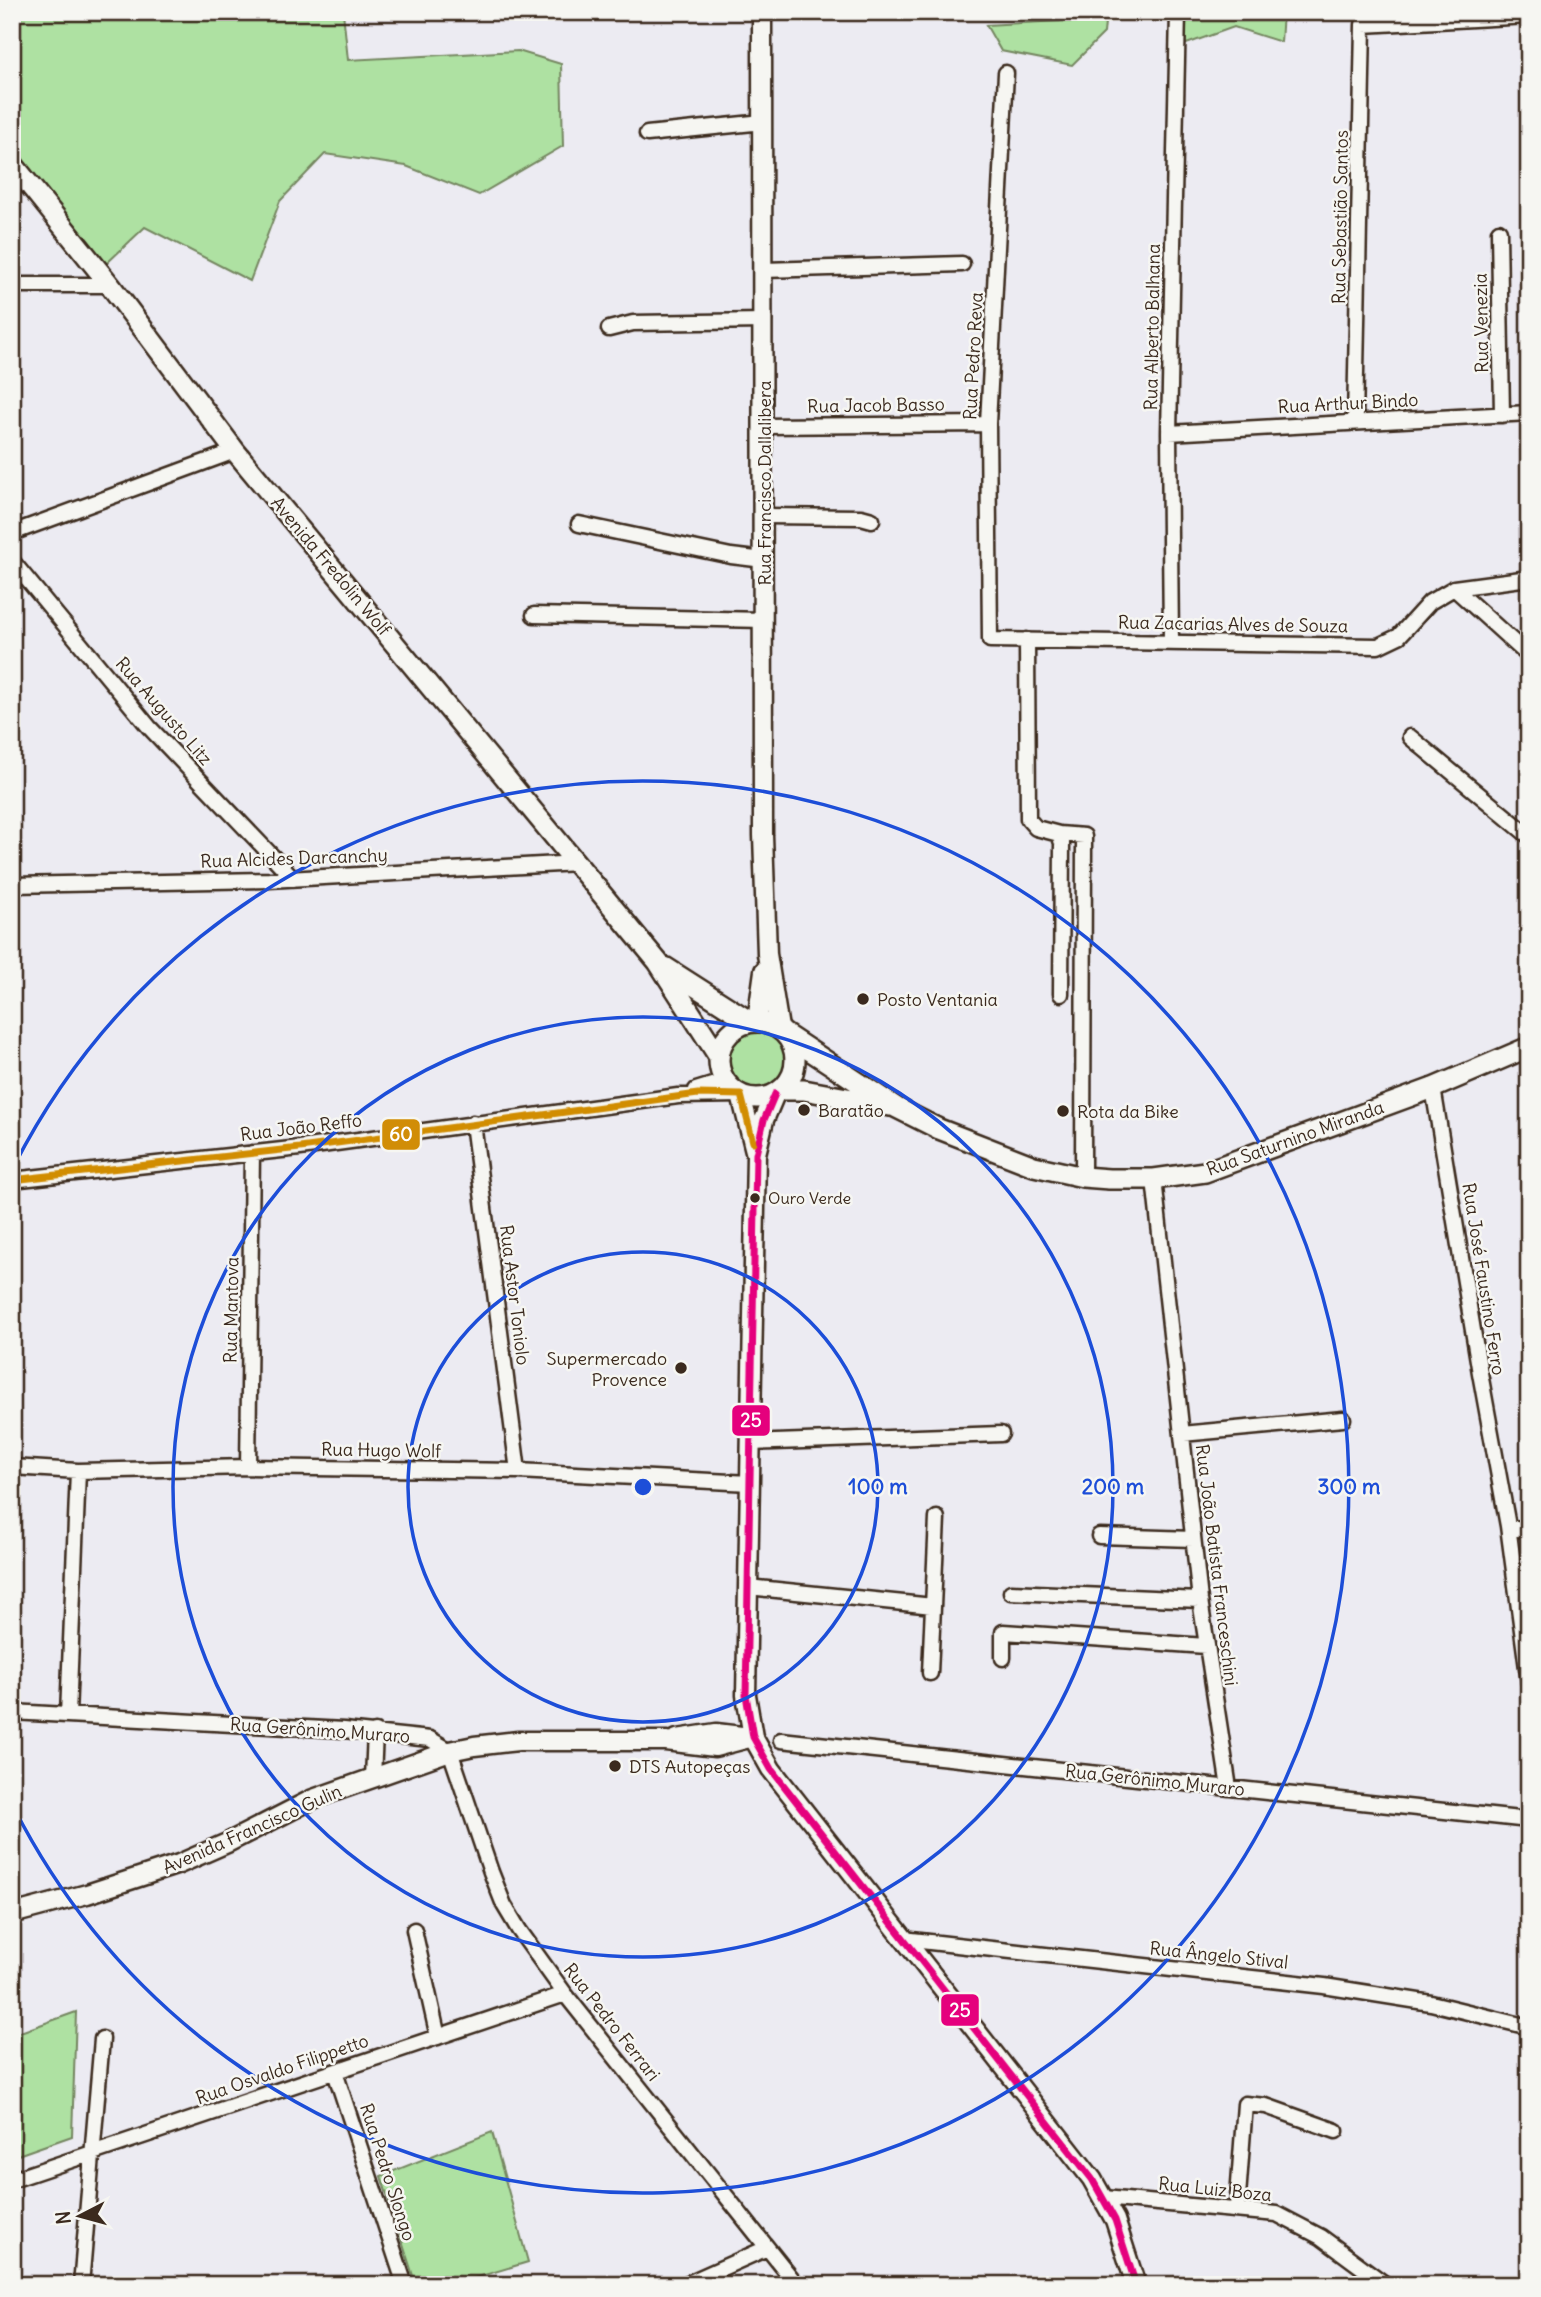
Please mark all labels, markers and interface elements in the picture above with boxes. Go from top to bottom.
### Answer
street label: Rua Sebastião Santos [1327,130,1353,304]
street label: Rua Alberto Balhana [1139,243,1165,411]
street label: Rua Venezia [1469,273,1493,373]
street label: Rua Pedro Reva [958,291,988,421]
street label: Rua Francisco Dallalibera [753,381,776,585]
street label: Rua Arthur Bindo [1277,388,1419,418]
street label: Rua Jacob Basso [807,392,945,418]
street label: Avenida Fredolin Wolf [266,492,397,641]
street label: Rua Zacarias Alves de Souza [1118,610,1348,638]
street label: Rua Augusto Litz [111,652,218,770]
street label: Rua Alcides Darcanchy [200,843,388,873]
place label: Posto Ventania [877,988,998,1011]
marker: Posto Ventania [855,991,871,1007]
street label: Rua Saturnino Miranda [1203,1095,1387,1181]
place label: Baratão [818,1099,884,1122]
place label: Rota da Bike [1077,1100,1179,1123]
marker: Baratão [796,1102,812,1118]
marker: Rota da Bike [1055,1103,1071,1119]
street label: Rua João Reffo [239,1108,363,1146]
line badge: 60 [381,1118,421,1151]
text: 60 [389,1122,413,1146]
street label: Rua José Faustino Ferro [1457,1181,1511,1377]
place label: Ouro Verde [768,1188,851,1208]
marker: Ouro Verde [748,1191,762,1205]
street label: Rua Astor Toniolo [495,1224,535,1366]
street label: Rua Mantova [219,1257,243,1363]
place label: Supermercado Provence [547,1347,667,1391]
marker: Supermercado Provence [673,1360,689,1376]
line badge: 25 [731,1404,771,1437]
text: 25 [740,1408,762,1432]
street label: Rua Hugo Wolf [321,1437,442,1463]
street label: Rua João Batista Franceschini [1191,1443,1243,1687]
text: 100 m [848,1473,908,1500]
text: 200 m [1082,1473,1145,1500]
text: 300 m [1318,1473,1381,1500]
centre of rings [631,1475,655,1499]
street label: Rua Gerônimo Muraro [229,1712,411,1748]
place label: DTS Autopeças [629,1755,750,1778]
marker: DTS Autopeças [607,1758,623,1774]
street label: Rua Gerônimo Muraro [1064,1759,1246,1801]
street label: Avenida Francisco Gulin [159,1779,345,1879]
street label: Rua Ângelo Stival [1149,1936,1289,1974]
street label: Rua Pedro Ferrari [559,1958,665,2086]
line badge: 25 [940,1993,980,2027]
text: 25 [949,1998,971,2022]
street label: Rua Osvaldo Filippetto [193,2029,371,2109]
street label: Rua Pedro Slongo [355,2100,421,2244]
street label: Rua Luiz Boza [1157,2172,1273,2206]
north arrow [46,2182,116,2252]
text: N [50,2210,76,2226]

